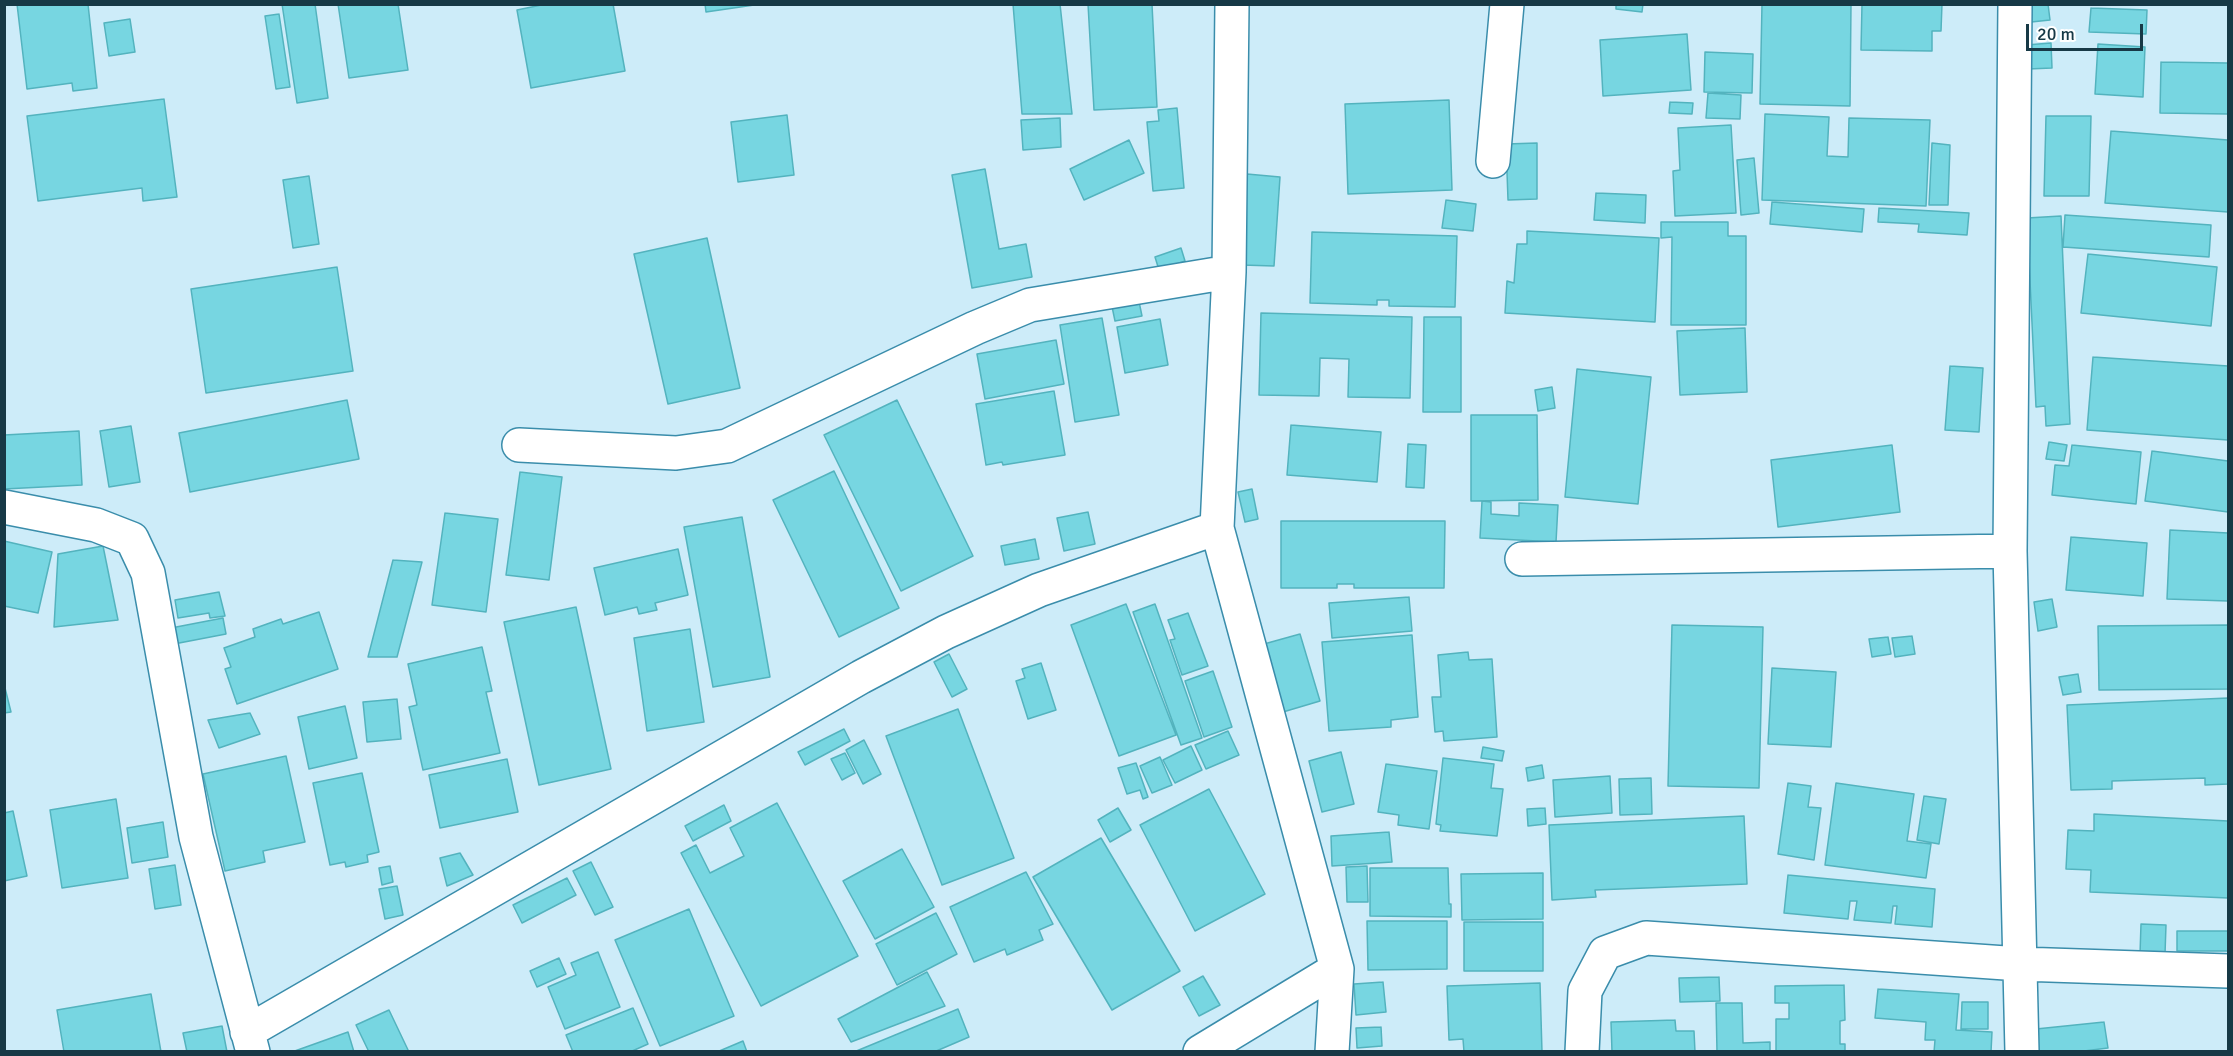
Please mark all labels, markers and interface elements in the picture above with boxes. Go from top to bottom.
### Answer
scale bar [2029,12,2146,50]
text: 20 m [2037,23,2075,45]

